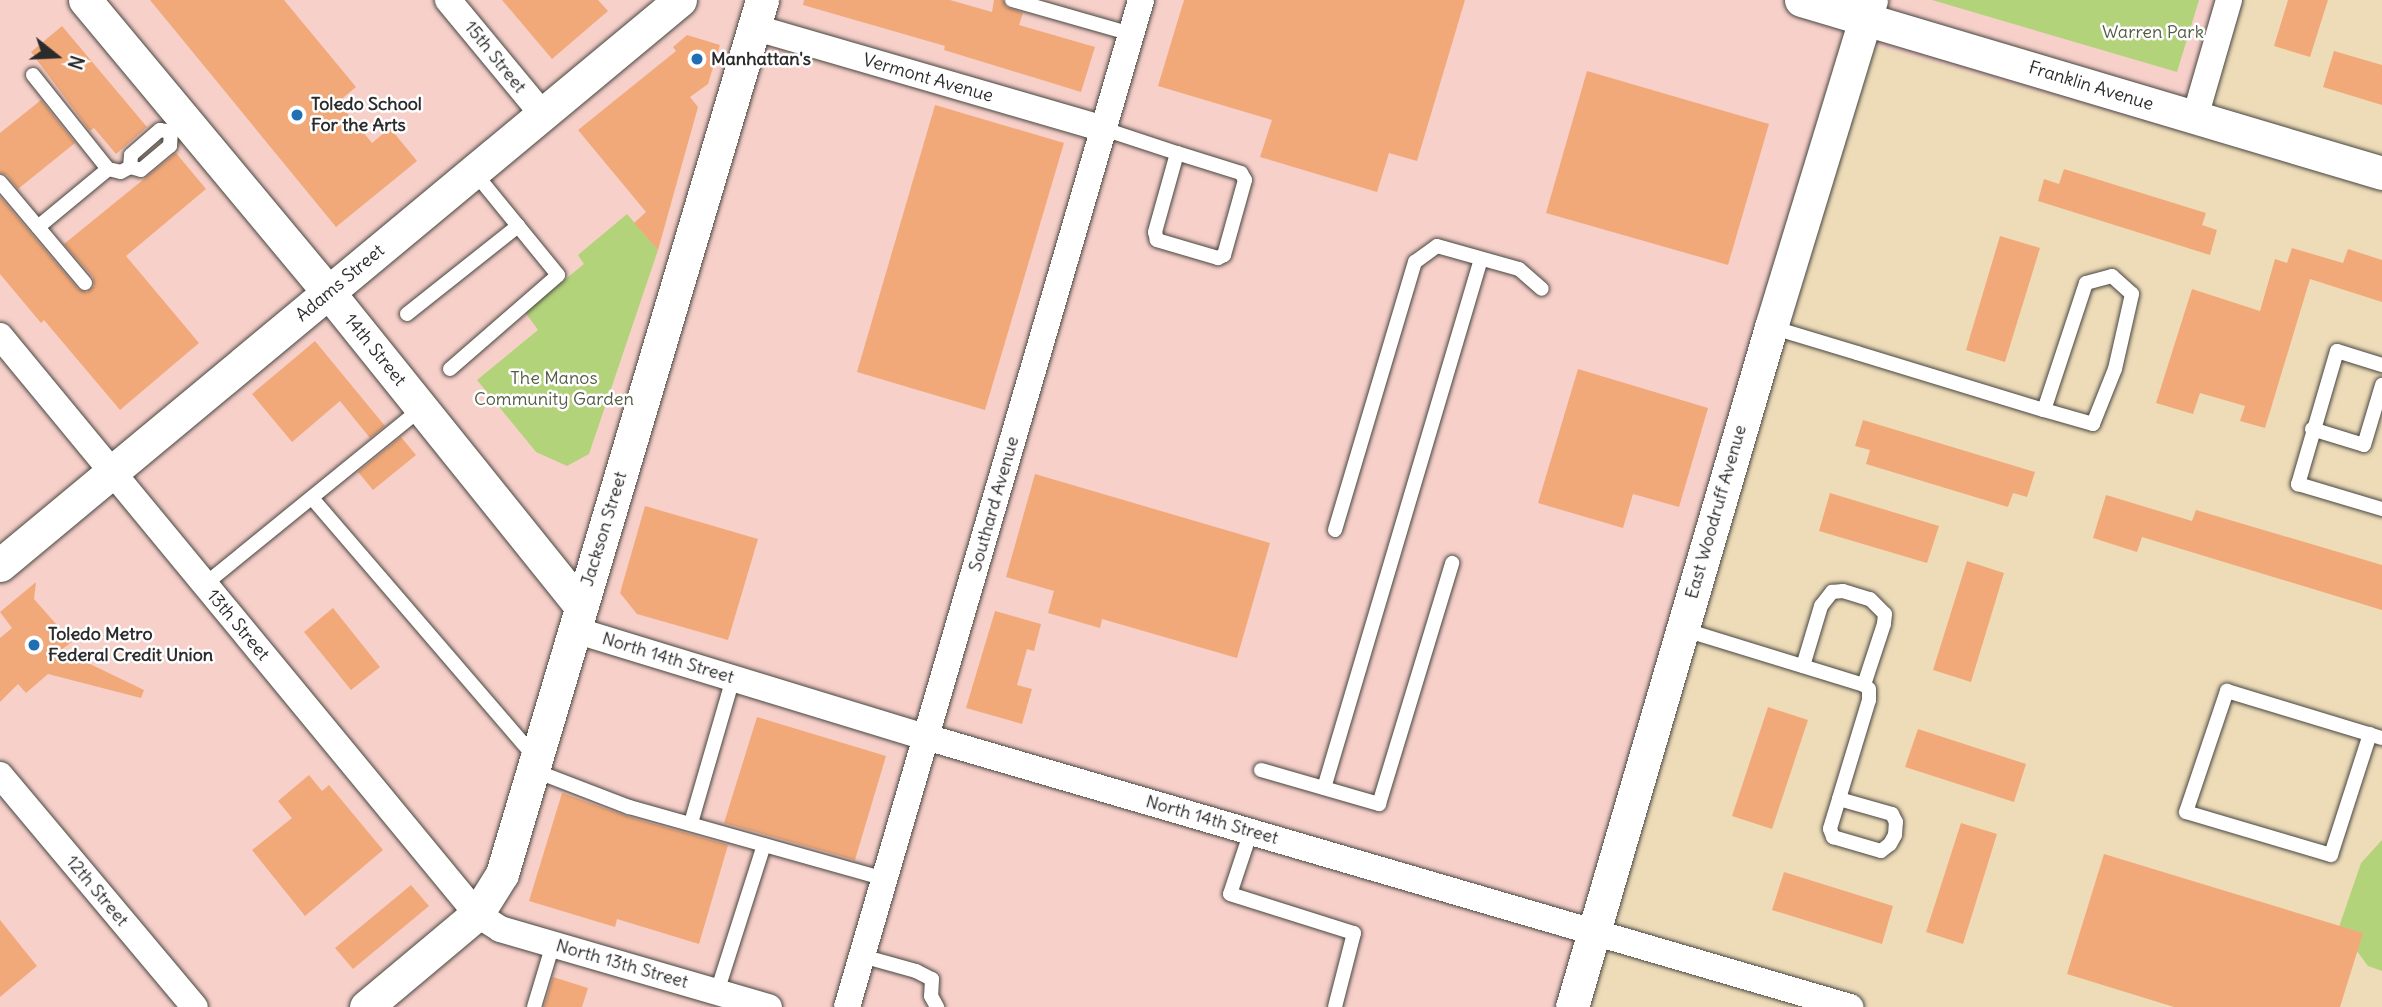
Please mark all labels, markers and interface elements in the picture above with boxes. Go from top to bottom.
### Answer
street label: 15th Street [459,17,531,97]
north arrow [21,21,91,91]
park label: Warren Park [2102,21,2204,43]
place label: Manhattan's [711,48,811,70]
street label: Vermont Avenue [860,49,996,107]
marker: Manhattan's [689,51,705,67]
text: N [63,53,89,72]
street label: Franklin Avenue [2026,57,2156,115]
place label: Toledo School For the Arts [311,94,422,136]
marker: Toledo School For the Arts [289,107,305,123]
street label: Adams Street [291,240,389,326]
street label: 14th Street [339,310,411,390]
park label: The Manos Community Garden [474,368,634,410]
street label: East Woodruff Avenue [1681,423,1751,601]
street label: Southard Avenue [964,434,1024,574]
street label: Jackson Street [576,469,632,589]
street label: 13th Street [202,585,274,665]
place label: Toledo Metro Federal Credit Union [48,624,213,666]
street label: North 14th Street [599,628,737,688]
marker: Toledo Metro Federal Credit Union [26,637,42,653]
street label: North 14th Street [1143,791,1281,849]
street label: 12th Street [61,851,133,931]
street label: North 13th Street [553,935,691,993]

